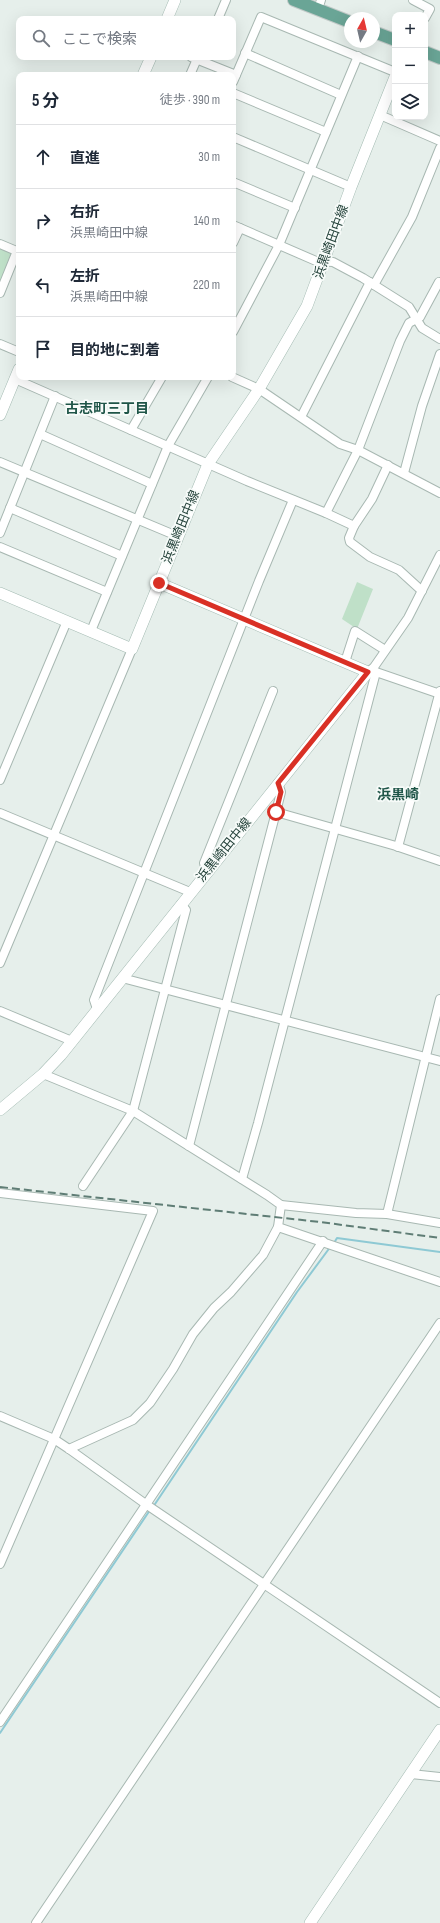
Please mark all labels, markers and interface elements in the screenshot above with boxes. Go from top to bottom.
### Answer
north arrow [344,12,380,48]
map controls [392,12,428,120]
button: + [392,12,428,48]
search box [16,16,236,60]
icon: search [30,27,52,49]
text: ここで検索 [62,30,137,49]
button: − [392,48,428,84]
button: layers [392,84,428,120]
text: 5 分 [32,91,59,111]
text: 徒歩 · 390 m [160,92,220,108]
icon: ahead [32,146,54,168]
text: 直進 [70,149,100,168]
text: 30 m [198,149,220,165]
text: 右折 [70,203,100,222]
street label: 浜黒崎田中線 [310,203,352,281]
icon: right [32,210,54,232]
text: 140 m [194,213,220,229]
text: 浜黒崎田中線 [70,225,148,241]
text: 左折 [70,267,100,286]
icon: left [32,274,54,296]
text: 220 m [193,277,220,293]
text: 浜黒崎田中線 [70,289,148,305]
icon: arrive [32,338,54,360]
text: 目的地に到着 [70,341,160,360]
district label: 古志町三丁目 [65,400,149,417]
street label: 浜黒崎田中線 [159,488,203,566]
route end [150,574,168,592]
district label: 浜黒崎 [377,786,419,803]
route start [267,803,285,821]
street label: 浜黒崎田中線 [193,815,255,885]

